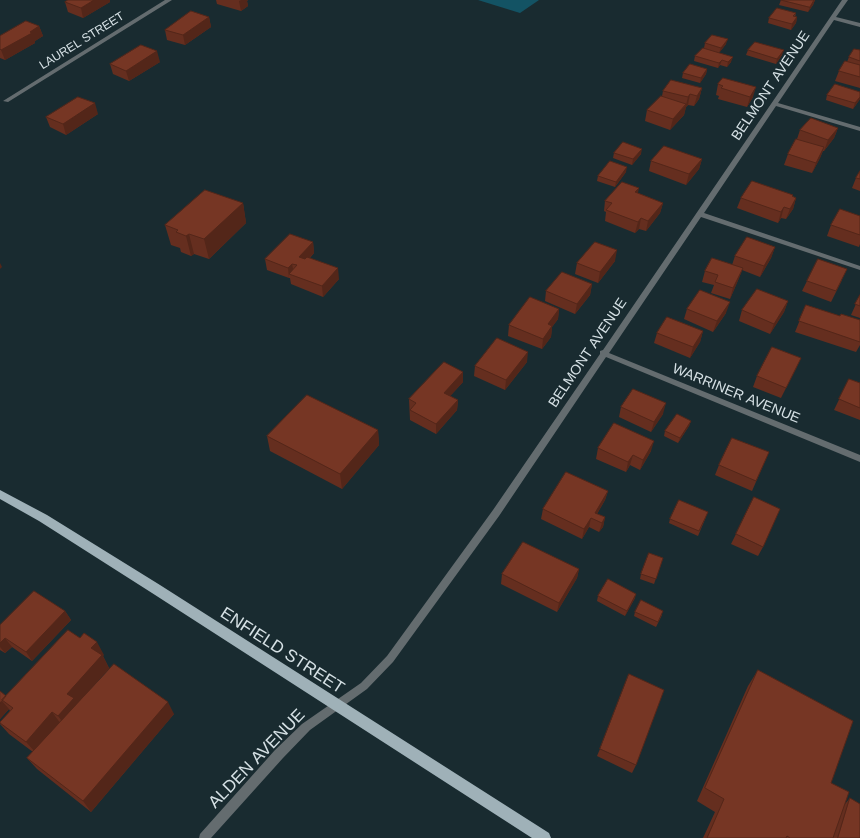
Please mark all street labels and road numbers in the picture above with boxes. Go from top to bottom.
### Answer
street label: LAUREL STREET [37,9,127,73]
street label: BELMONT AVENUE [728,28,814,144]
street label: BELMONT AVENUE [545,295,631,411]
street label: WARRINER AVENUE [670,361,802,427]
street label: ENFIELD STREET [216,603,348,699]
street label: ALDEN AVENUE [204,705,310,813]

